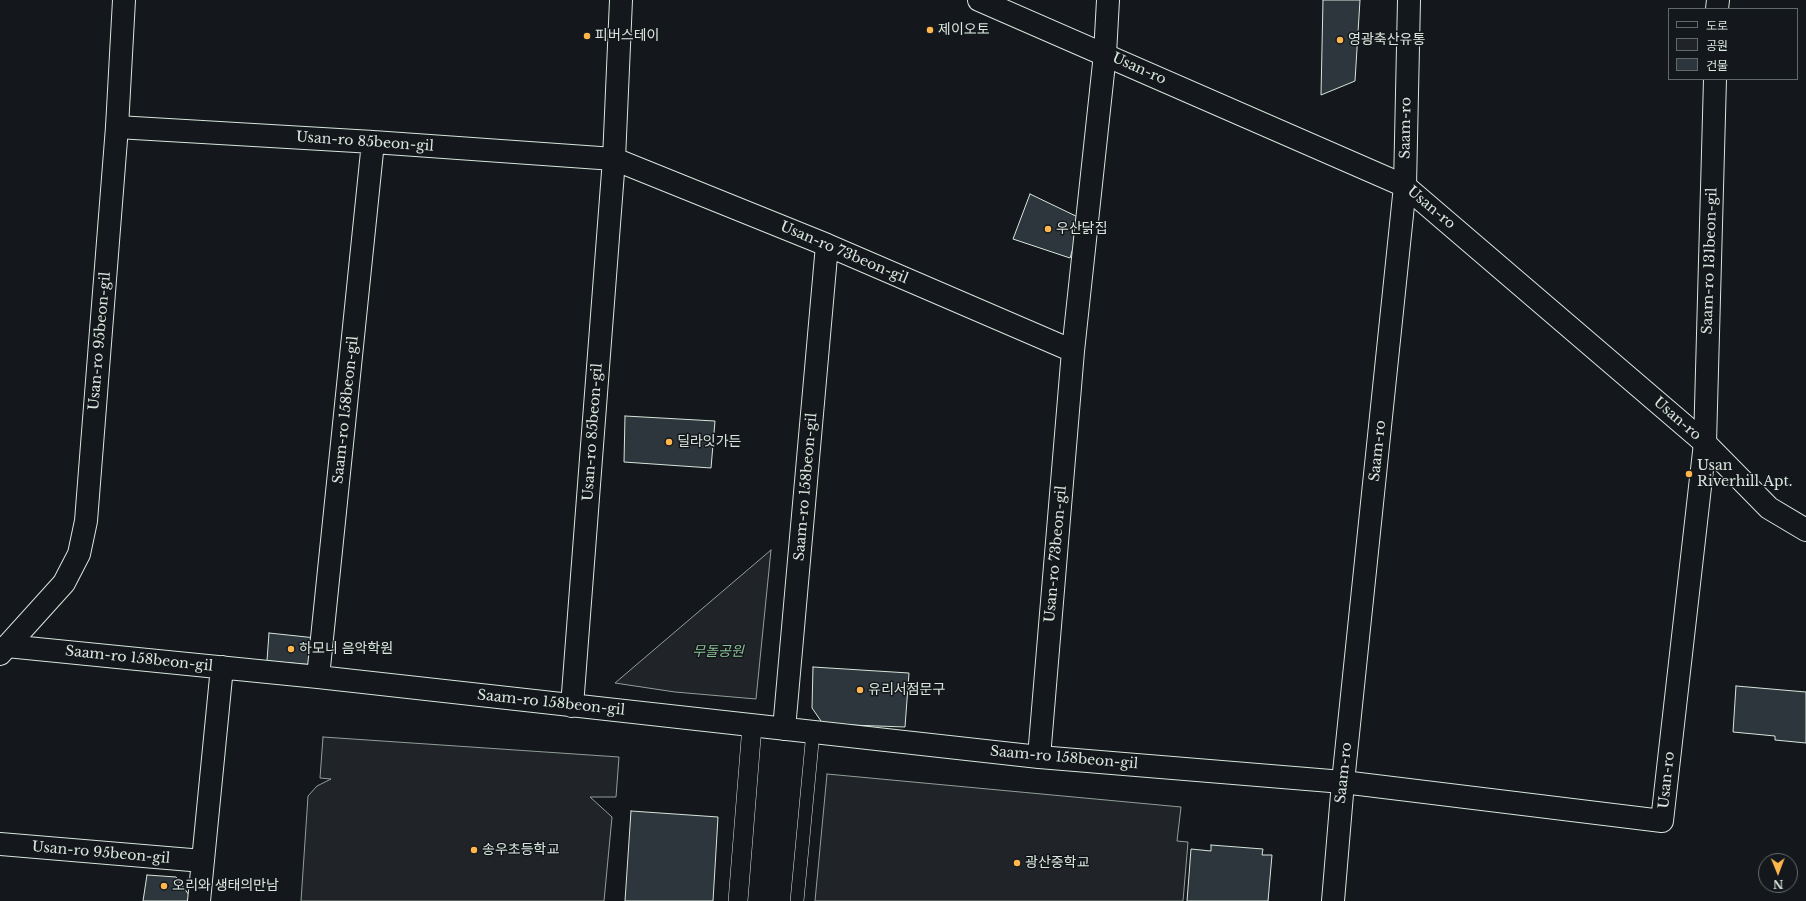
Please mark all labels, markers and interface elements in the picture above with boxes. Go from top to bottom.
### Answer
legend [1668,8,1798,80]
text: 도로 [1706,18,1728,33]
place label: 제이오토 [938,22,990,38]
marker: 제이오토 [925,25,935,35]
place label: 피버스테이 [595,28,659,44]
marker: 피버스테이 [582,31,592,41]
place label: 영광축산유통 [1348,32,1425,48]
marker: 영광축산유통 [1335,35,1345,45]
text: 공원 [1706,38,1728,53]
street label: Usan-ro [1109,50,1169,88]
text: 건물 [1706,58,1728,73]
street label: Saam-ro [1397,97,1415,159]
street label: Usan-ro 85beon-gil [296,129,434,155]
street label: Usan-ro [1404,183,1458,233]
street label: Saam-ro 131beon-gil [1699,187,1721,335]
street label: Usan-ro 73beon-gil [778,218,910,288]
place label: 우산닭집 [1056,221,1108,237]
marker: 우산닭집 [1043,224,1053,234]
street label: Usan-ro 95beon-gil [86,271,114,411]
street label: Saam-ro 158beon-gil [330,335,362,485]
street label: Usan-ro 85beon-gil [580,363,606,501]
street label: Usan-ro [1650,394,1704,444]
street label: Saam-ro 158beon-gil [791,412,821,562]
street label: Saam-ro [1366,419,1390,483]
place label: 딜라잇가든 [677,434,741,450]
marker: 딜라잇가든 [664,437,674,447]
place label: Usan Riverhill Apt. [1697,458,1793,490]
marker: Usan Riverhill Apt. [1684,469,1694,479]
street label: Usan-ro 73beon-gil [1042,485,1070,623]
place label: 하모니 음악학원 [299,641,393,657]
street label: Saam-ro 158beon-gil [64,643,214,675]
marker: 하모니 음악학원 [286,644,296,654]
park label: 무돌공원 [692,644,744,660]
place label: 유리서점문구 [868,682,945,698]
marker: 유리서점문구 [855,685,865,695]
street label: Saam-ro 158beon-gil [476,687,626,719]
street label: Saam-ro [1332,741,1356,805]
street label: Saam-ro 158beon-gil [989,743,1139,773]
street label: Usan-ro [1656,751,1678,809]
street label: Usan-ro 95beon-gil [31,839,171,867]
place label: 송우초등학교 [482,842,559,858]
marker: 송우초등학교 [469,845,479,855]
north arrow [1758,853,1798,893]
place label: 광산중학교 [1025,855,1089,871]
marker: 광산중학교 [1012,858,1022,868]
text: N [1773,877,1783,891]
place label: 오리와 생태의만남 [172,878,279,894]
marker: 오리와 생태의만남 [159,881,169,891]

